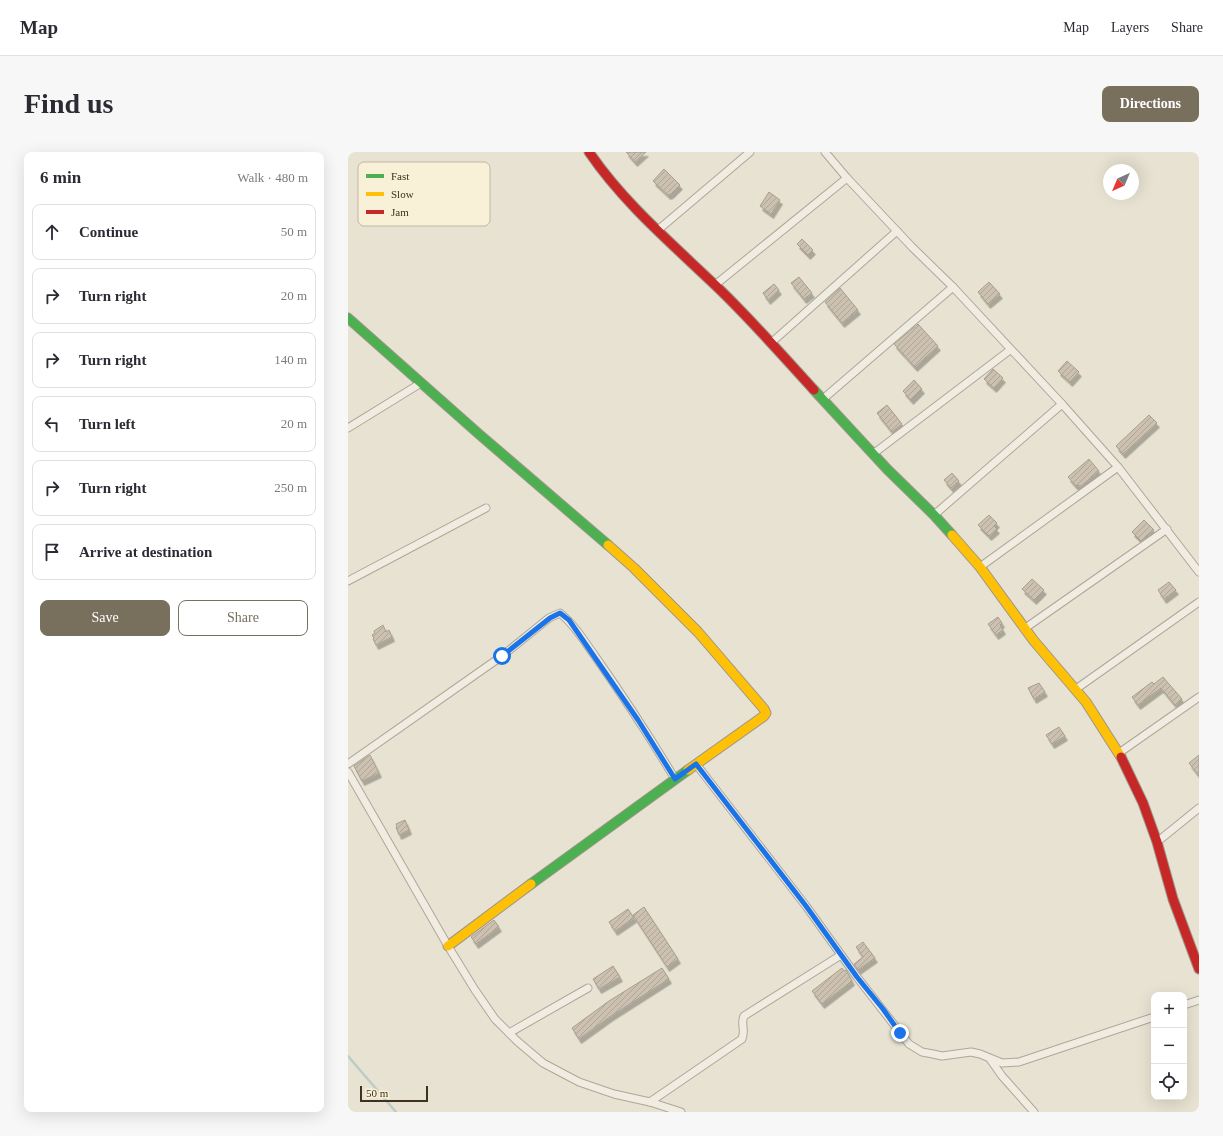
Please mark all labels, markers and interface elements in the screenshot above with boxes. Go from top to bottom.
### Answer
text: Map [20,17,58,38]
text: Map [1063,20,1089,35]
text: Layers [1111,20,1149,35]
text: Share [1171,20,1203,35]
button: Directions [1102,86,1199,122]
text: Find us [24,88,114,119]
legend [358,162,490,226]
north arrow [1103,164,1139,200]
text: 6 min [40,168,81,187]
text: Walk · 480 m [237,170,308,185]
text: Fast [391,170,409,182]
text: Slow [391,188,414,200]
text: Jam [391,206,409,218]
icon: ahead [41,221,63,243]
text: Continue [79,224,138,240]
text: 50 m [281,224,307,239]
icon: right [41,285,63,307]
text: Turn right [79,288,146,304]
text: 20 m [281,288,307,303]
icon: right [41,349,63,371]
text: Turn right [79,352,146,368]
text: 140 m [274,352,307,367]
icon: left [41,413,63,435]
text: Turn left [79,416,136,432]
text: 20 m [281,416,307,431]
icon: right [41,477,63,499]
text: Turn right [79,480,146,496]
text: 250 m [274,480,307,495]
icon: arrive [41,541,63,563]
text: Arrive at destination [79,544,212,560]
button: Save [40,600,170,636]
button: Share [178,600,308,636]
route start [493,647,511,665]
map controls [1151,992,1187,1100]
button: + [1151,992,1187,1028]
route end [891,1024,909,1042]
button: − [1151,1028,1187,1064]
button: locate [1151,1064,1187,1100]
scale bar [360,1084,428,1103]
text: 50 m [366,1087,388,1099]

